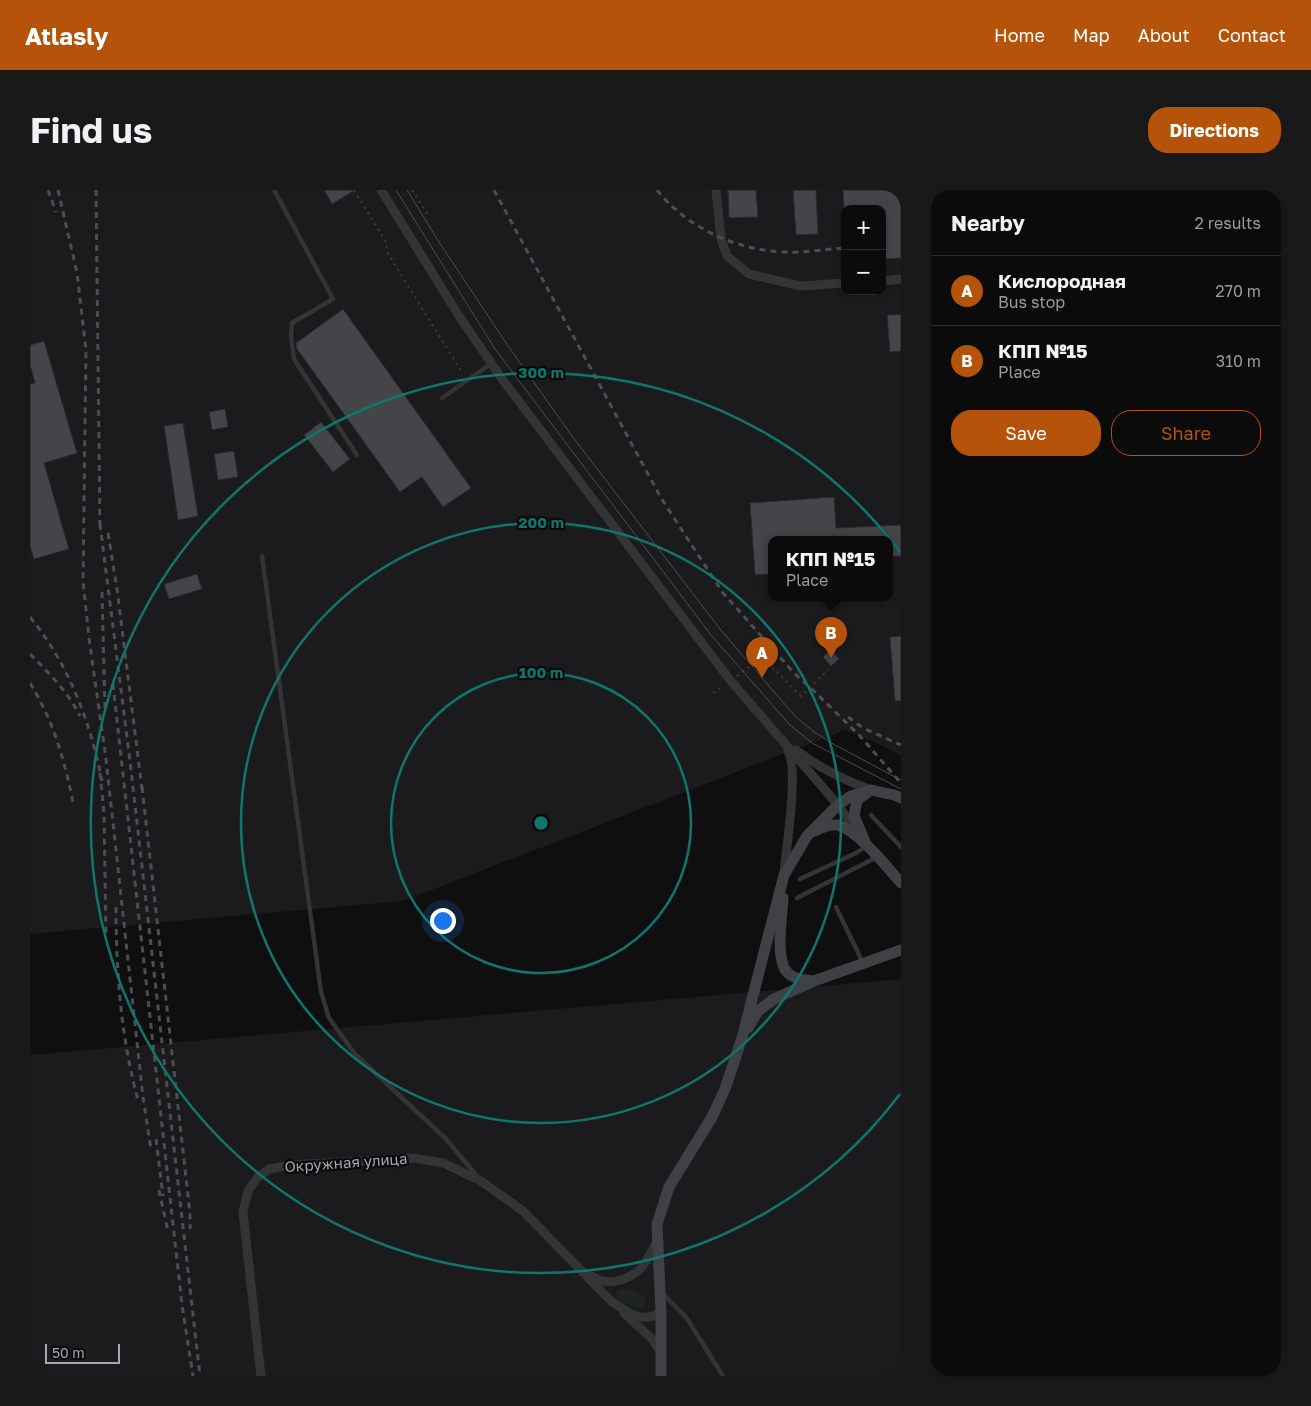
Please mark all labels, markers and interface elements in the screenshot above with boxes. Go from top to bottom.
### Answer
text: Atlasly [25,21,108,50]
text: Home [994,24,1045,46]
text: Map [1073,24,1110,46]
text: About [1138,24,1190,46]
text: Contact [1218,24,1286,46]
button: Directions [1148,107,1281,153]
text: Find us [30,109,152,151]
map controls [841,205,886,295]
button: + [841,205,886,250]
text: Nearby [951,210,1025,236]
text: 2 results [1195,213,1261,233]
button: − [841,250,886,295]
text: Кислородная [998,269,1126,292]
text: A [961,281,973,301]
text: 270 m [1215,281,1261,301]
text: Bus stop [998,292,1065,312]
text: КПП №15 [998,339,1088,362]
text: B [961,351,973,371]
text: 310 m [1216,351,1261,371]
text: Place [998,362,1041,382]
text: 300 m [518,363,564,381]
button: Save [951,410,1101,456]
button: Share [1111,410,1261,456]
text: 200 m [518,513,564,531]
popup [768,536,893,601]
text: КПП №15 [786,547,875,570]
text: Place [786,570,828,590]
pin: B [815,617,847,658]
pin: A [746,637,778,678]
text: 100 m [519,663,563,681]
centre of rings [532,814,550,832]
your location [430,908,456,934]
street label: Окружная улица [284,1149,408,1175]
scale bar [45,1341,120,1364]
text: 50 m [52,1344,85,1361]

